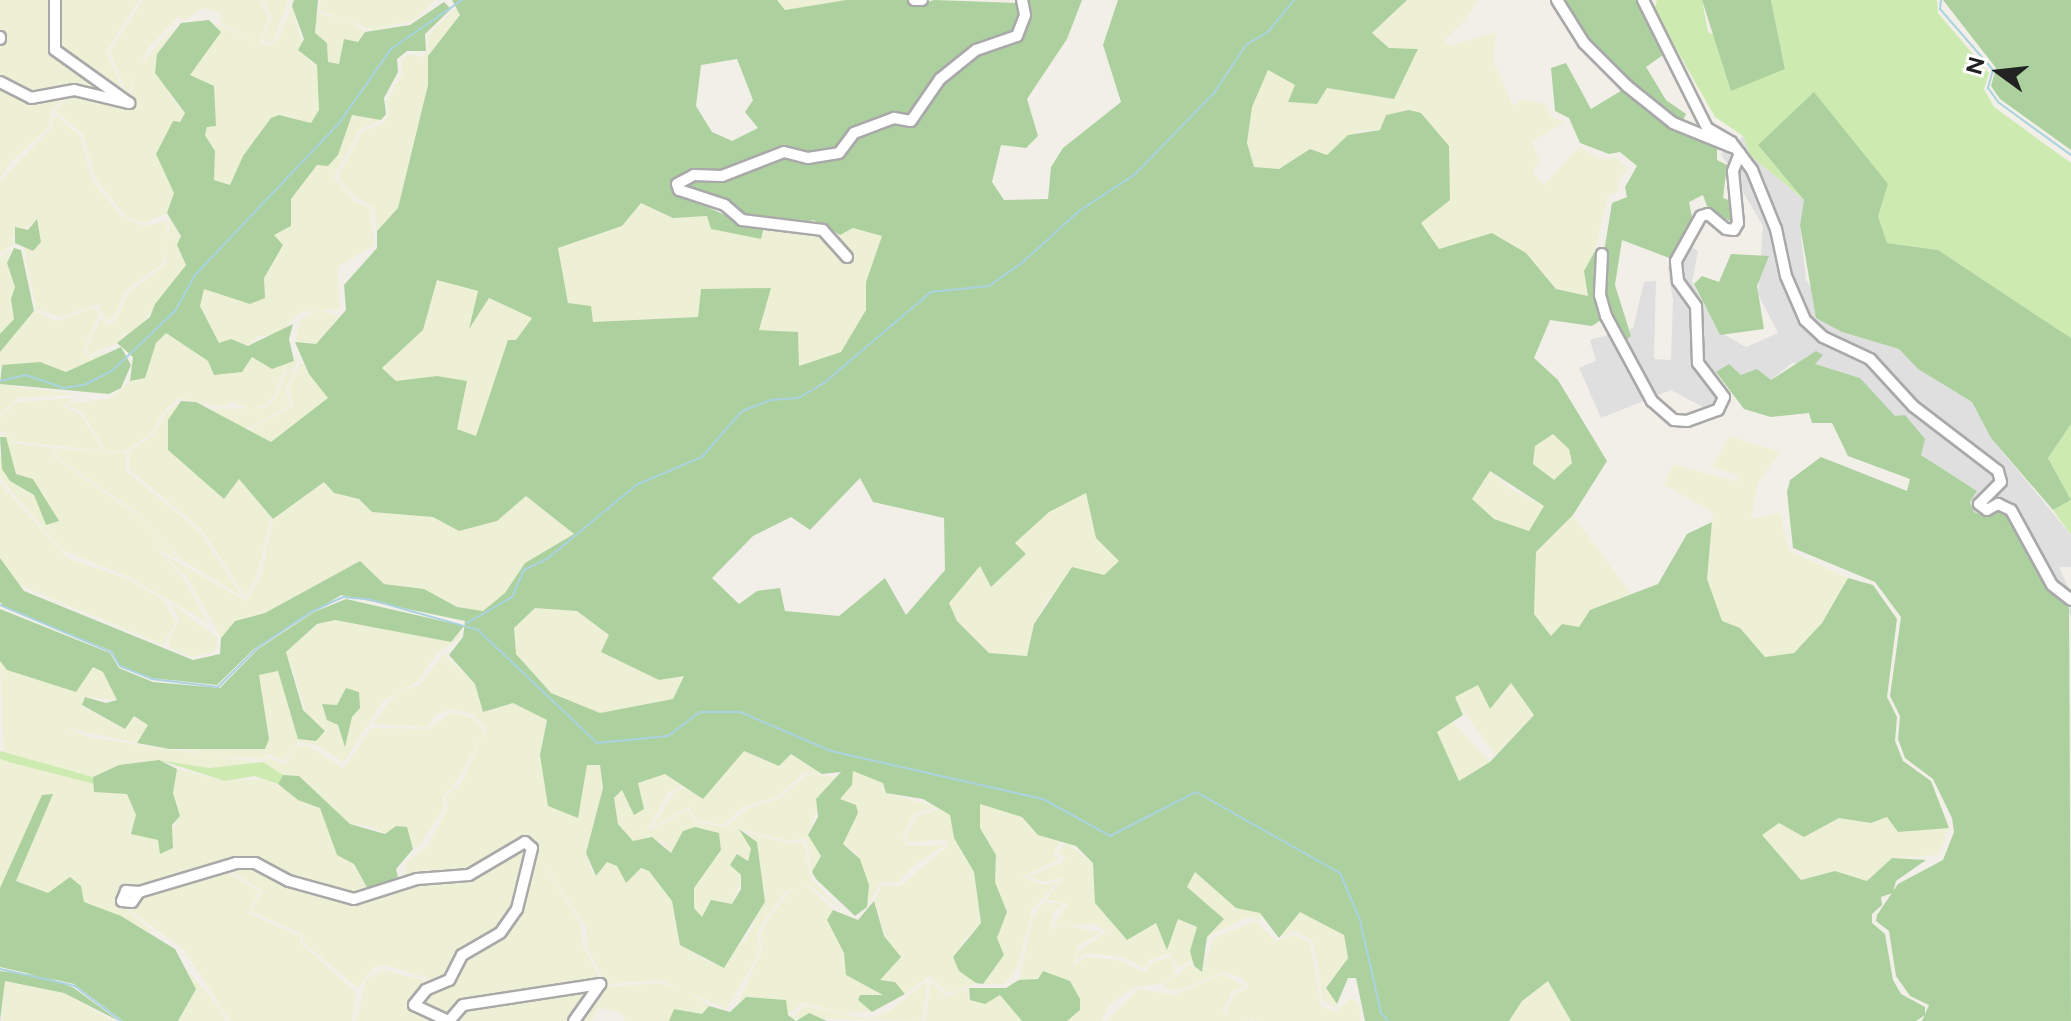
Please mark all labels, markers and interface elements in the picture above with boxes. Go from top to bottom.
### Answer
north arrow [1959,32,2039,112]
text: N [1960,54,1991,77]

